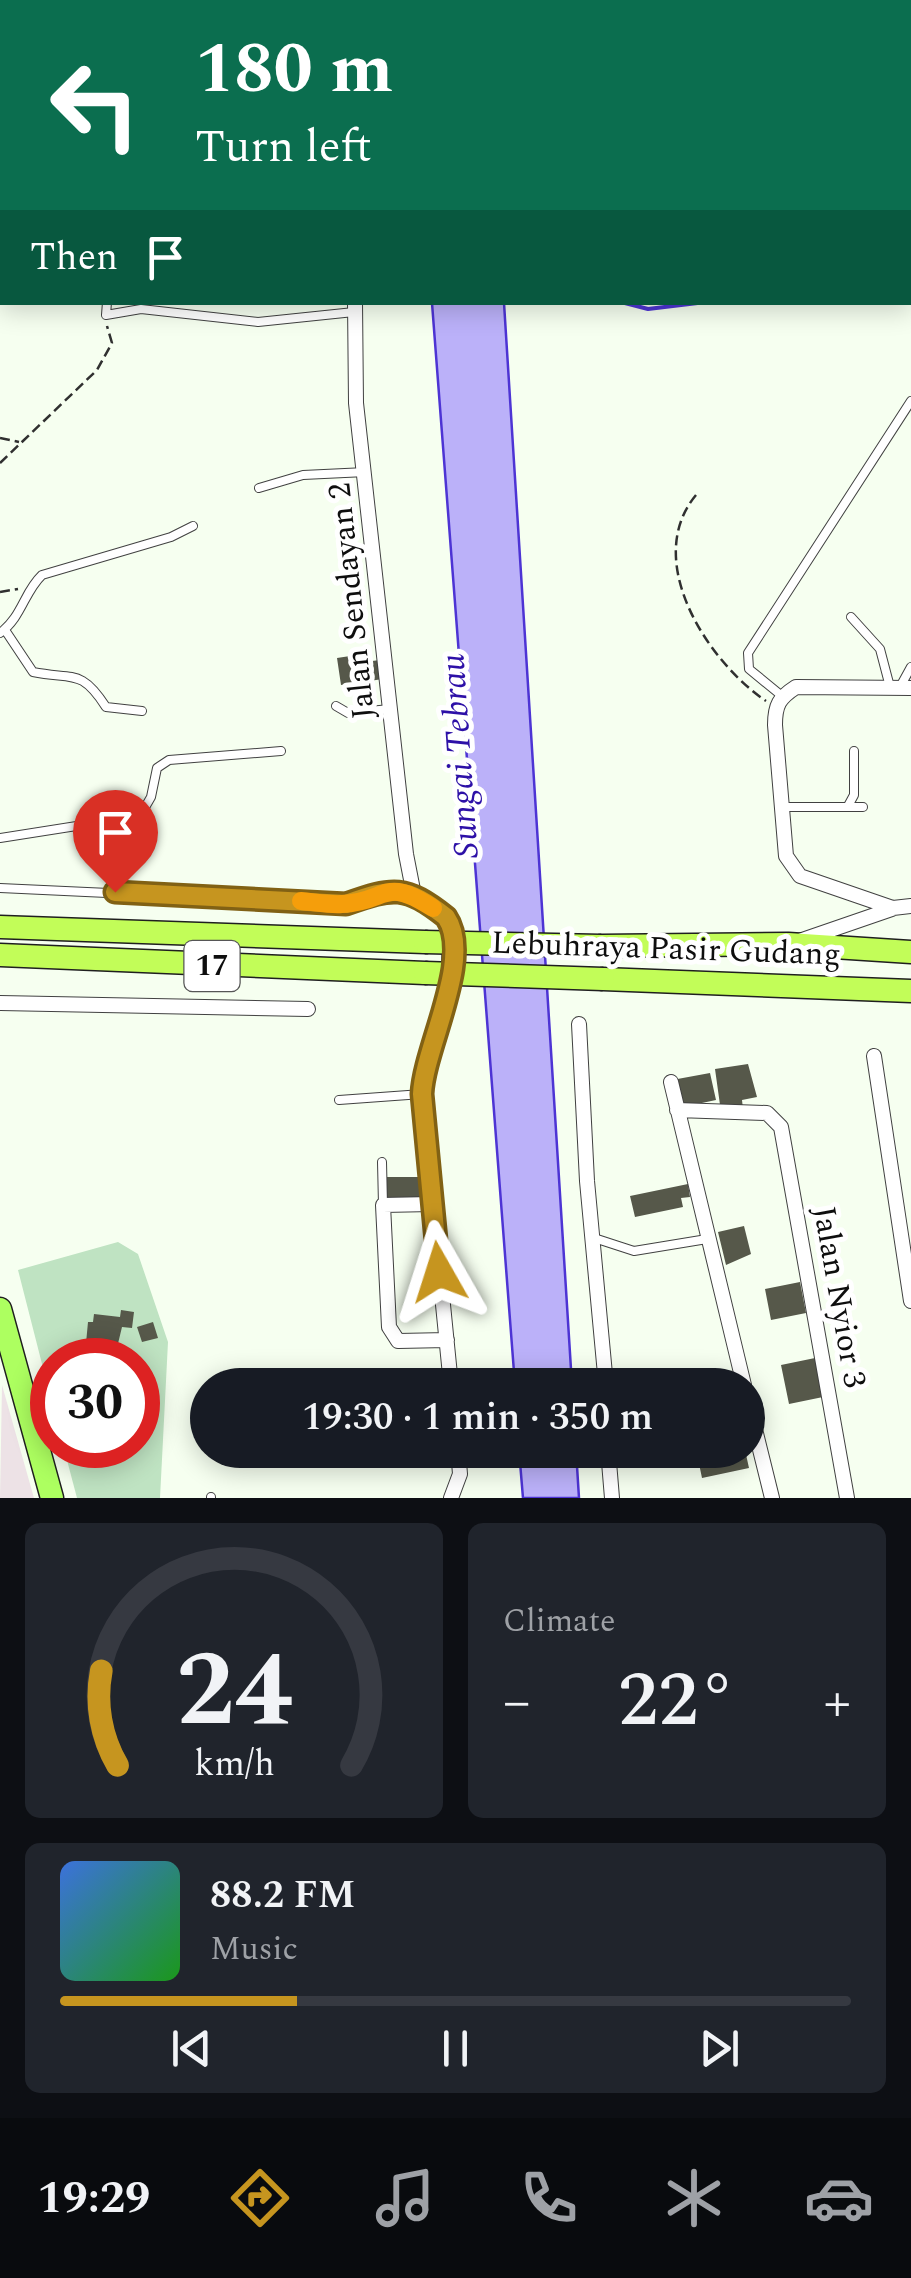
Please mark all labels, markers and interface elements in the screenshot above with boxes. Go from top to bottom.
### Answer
text: 180 m [195,17,393,123]
icon: left [30,40,160,170]
text: Turn left [195,113,372,182]
text: Then [30,229,118,287]
icon: arrive [138,230,193,285]
street label: Jalan Sendayan 2 [315,480,389,722]
water label: Sungai Tebrau [426,652,494,860]
pin [73,790,158,893]
icon: arrive [88,805,143,860]
street label: Lebuhraya Pasir Gudang [490,918,842,980]
road number: 17 [184,941,240,991]
street label: Jalan Nyior 3 [799,1202,879,1392]
position arrow [387,1220,491,1324]
speed limit sign: 30 [30,1338,160,1468]
text: 19:30 · 1 min · 350 m [302,1389,653,1447]
text: Climate [503,1597,615,1646]
text: 24 [176,1613,292,1771]
text: 22° [618,1645,736,1759]
text: − [503,1661,531,1744]
text: + [823,1661,851,1744]
text: km/h [194,1737,274,1792]
text: 88.2 FM [210,1867,355,1925]
text: Music [210,1925,298,1974]
icon: previous [164,2021,219,2076]
icon: pause [428,2021,483,2076]
icon: next [692,2021,747,2076]
icon: directions [225,2163,295,2233]
icon: music [370,2163,440,2233]
icon: phone [514,2163,584,2233]
icon: climate [659,2163,729,2233]
icon: car [804,2163,874,2233]
text: 19:29 [37,2164,150,2233]

